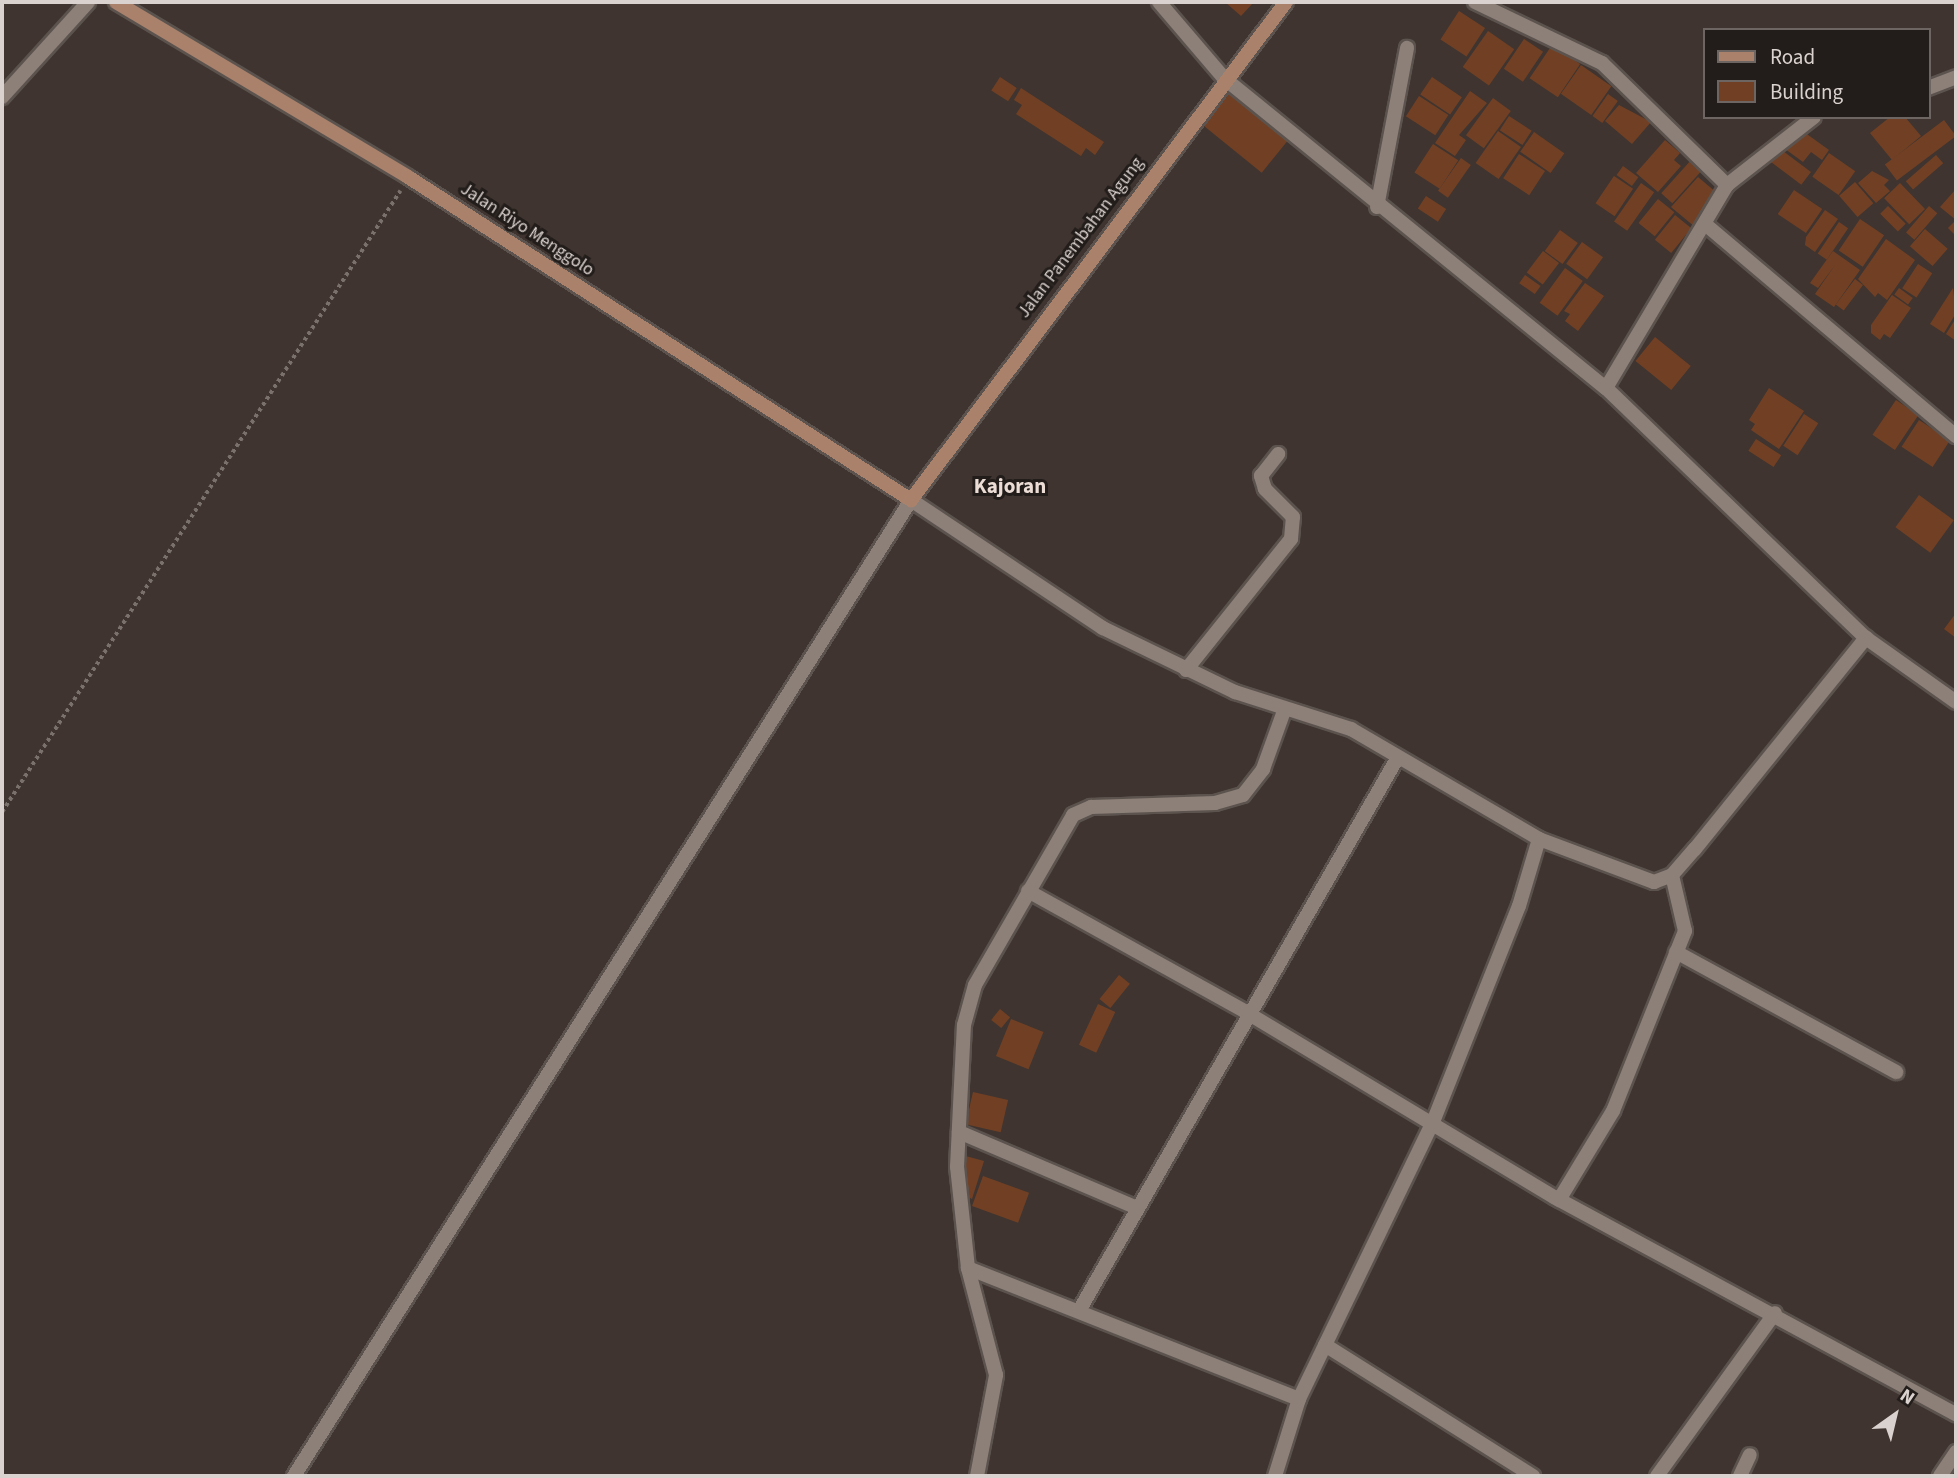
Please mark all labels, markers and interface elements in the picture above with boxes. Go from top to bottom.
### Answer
legend [1702,28,1930,119]
text: Road [1770,42,1815,72]
text: Building [1770,77,1843,107]
street label: Jalan Panembahan Agung [1014,153,1148,323]
street label: Jalan Riyo Menggolo [456,179,598,281]
district label: Kajoran [974,473,1046,499]
north arrow [1860,1380,1930,1450]
text: N [1894,1382,1920,1412]

